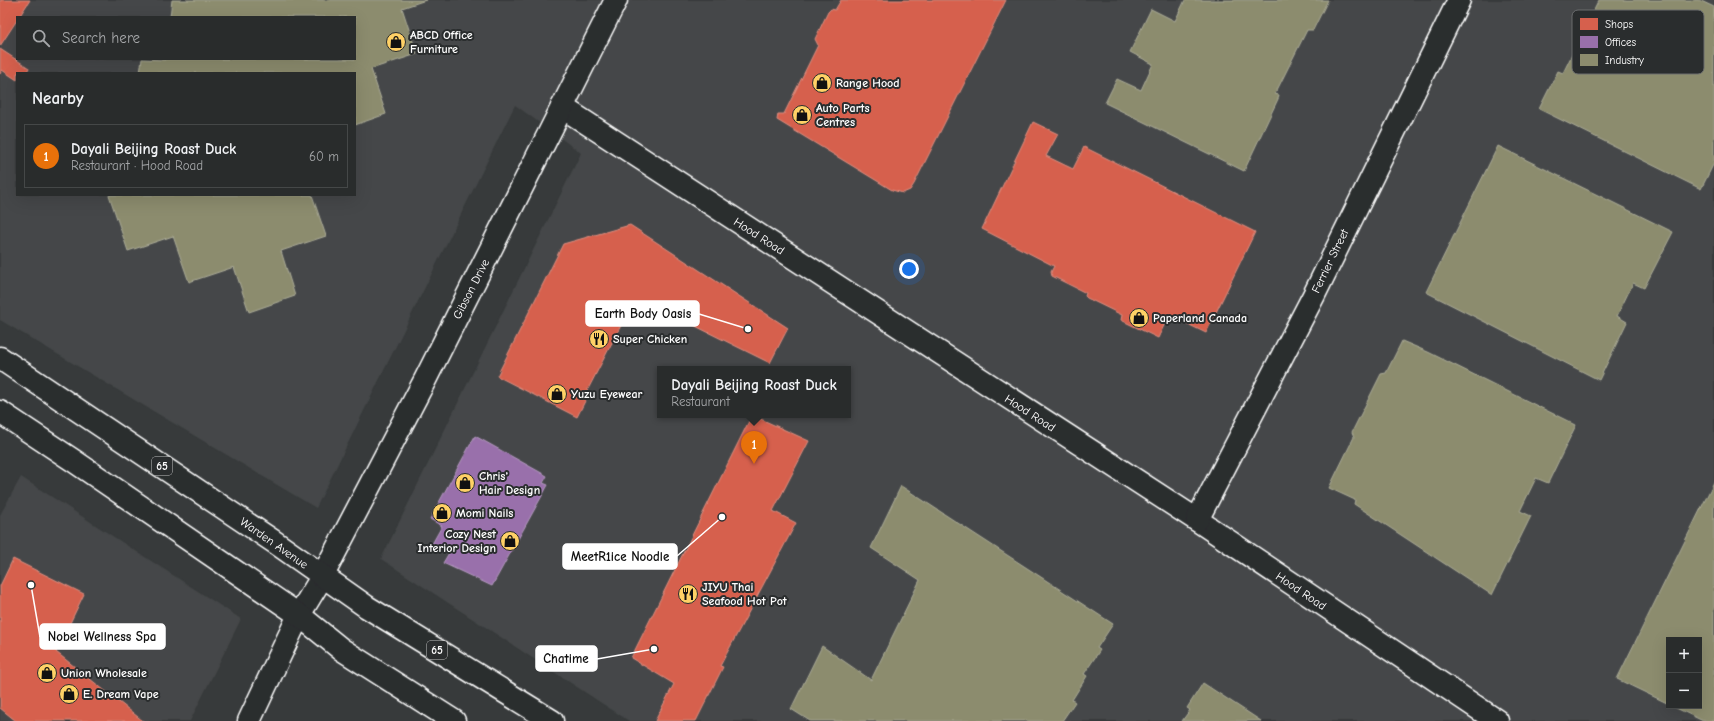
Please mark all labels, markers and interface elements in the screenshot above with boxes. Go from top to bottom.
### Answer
legend [1572,10,1704,74]
search box [16,16,356,60]
text: Shops [1605,18,1634,31]
icon: search [30,27,52,49]
place label: ABCD Office Furniture [410,28,473,56]
text: Search here [62,29,140,47]
shop icon: ABCD Office Furniture [385,31,407,53]
text: Offices [1605,36,1637,49]
text: Industry [1605,54,1644,67]
shop icon: Range Hood [811,72,833,94]
place label: Range Hood [836,76,900,90]
text: Nearby [32,89,83,108]
place label: Auto Parts Centres [816,101,870,129]
shop icon: Auto Parts Centres [791,104,813,126]
text: Dayali Beijing Roast Duck [71,140,236,158]
text: 1 [43,149,49,164]
text: 60 m [309,149,339,164]
text: Restaurant · Hood Road [71,158,203,173]
street label: Hood Road [731,214,787,258]
street label: Ferrier Street [1309,226,1352,295]
street label: Gibson Drive [450,257,492,321]
your location [899,259,919,279]
callout: Earth Body Oasis [586,301,699,326]
text: Earth Body Oasis [595,306,692,321]
shop icon: Paperland Canada [1128,307,1150,329]
place label: Paperland Canada [1153,311,1247,325]
restaurant icon: Super Chicken [588,328,610,350]
place label: Super Chicken [613,332,687,346]
popup [657,366,851,418]
text: Dayali Beijing Roast Duck [671,376,837,394]
shop icon: Yuzu Eyewear [546,383,568,405]
place label: Yuzu Eyewear [571,387,643,401]
street label: Hood Road [1002,391,1058,435]
text: Restaurant [671,394,730,409]
pin: 1 [741,431,767,464]
road number: 65 [152,457,172,475]
place label: Chris' Hair Design [479,469,540,497]
shop icon: Chris' Hair Design [454,472,476,494]
shop icon: Momi Nails [431,502,453,524]
place label: Momi Nails [456,506,513,520]
street label: Warden Avenue [237,514,311,572]
place label: Cozy Nest Interior Design [418,527,497,555]
shop icon: Cozy Nest Interior Design [499,530,521,552]
callout: MeetR1ice Noodle [563,544,677,569]
text: MeetR1ice Noodle [571,549,670,564]
street label: Hood Road [1273,569,1329,613]
place label: JIYU Thai Seafood Hot Pot [702,580,788,608]
restaurant icon: JIYU Thai Seafood Hot Pot [677,583,699,605]
callout: Nobel Wellness Spa [40,624,165,649]
text: Nobel Wellness Spa [48,629,156,644]
map controls [1666,637,1702,709]
button: + [1666,637,1702,673]
road number: 65 [427,641,447,659]
callout: Chatime [536,646,597,671]
text: Chatime [543,651,589,666]
shop icon: Union Wholesale [36,662,58,684]
place label: Union Wholesale [61,666,147,680]
button: − [1666,673,1702,709]
shop icon: E. Dream Vape [58,683,80,705]
place label: E. Dream Vape [83,687,159,701]

